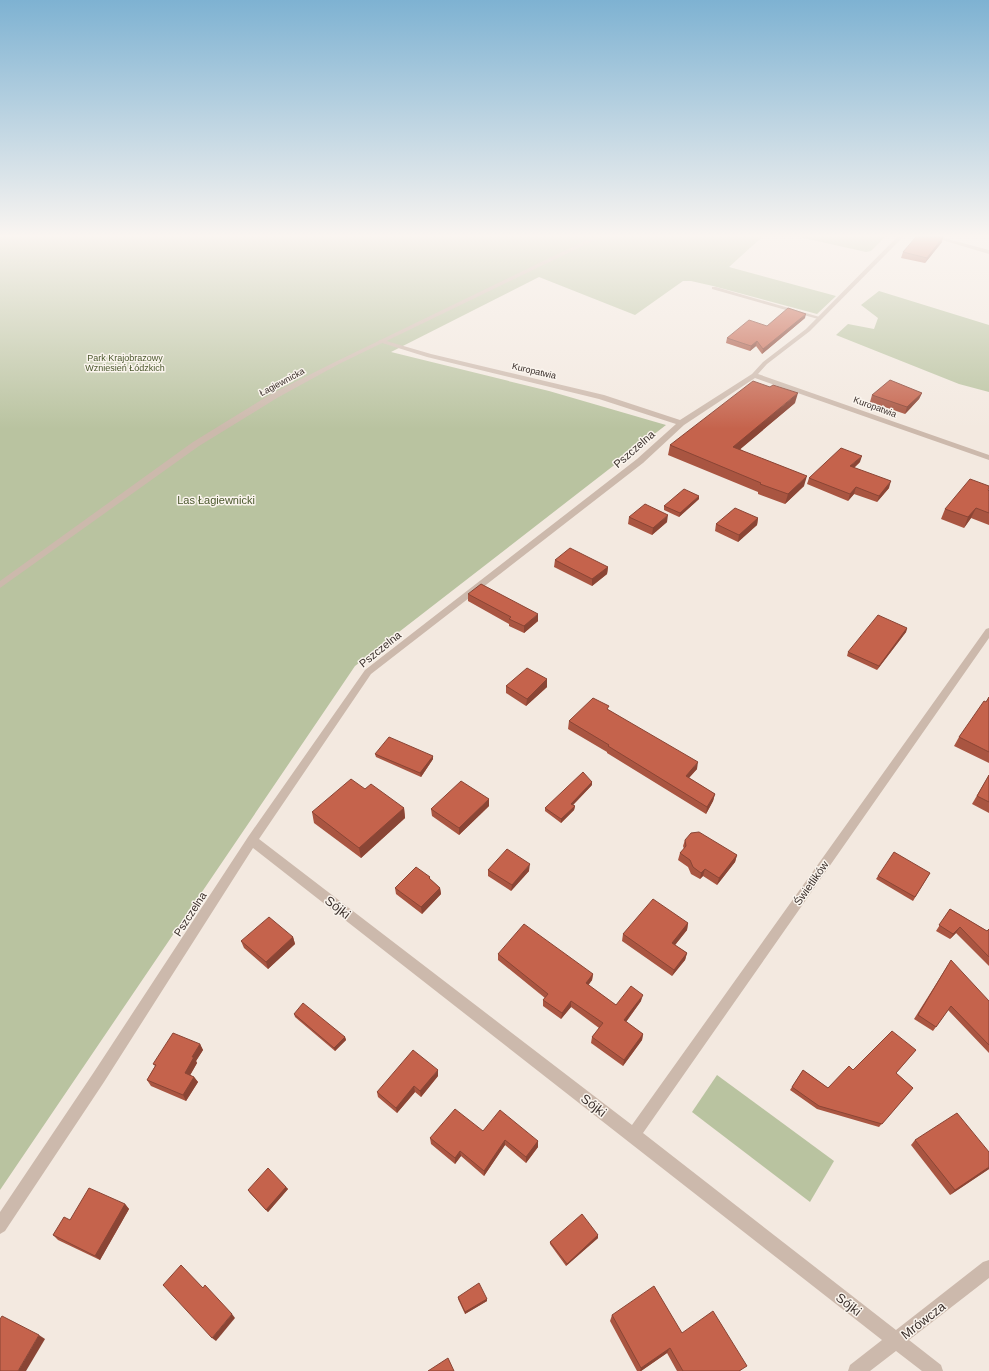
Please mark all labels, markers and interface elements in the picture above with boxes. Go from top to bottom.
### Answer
park label: Park Krajobrazowy Wzniesień Łódzkich [85,353,165,373]
street label: Kuropatwia [511,361,557,381]
street label: Łagiewnicka [258,366,306,398]
street label: Kuropatwia [852,395,898,419]
street label: Pszczelna [611,427,658,470]
park label: Las Łagiewnicki [177,494,255,506]
street label: Pszczelna [357,628,404,669]
street label: Świetlików [791,858,831,907]
street label: Pszczelna [171,889,209,938]
street label: Sójki [322,893,353,922]
street label: Sójki [578,1091,609,1120]
street label: Sójki [833,1290,864,1319]
street label: Mrówcza [898,1298,949,1342]

